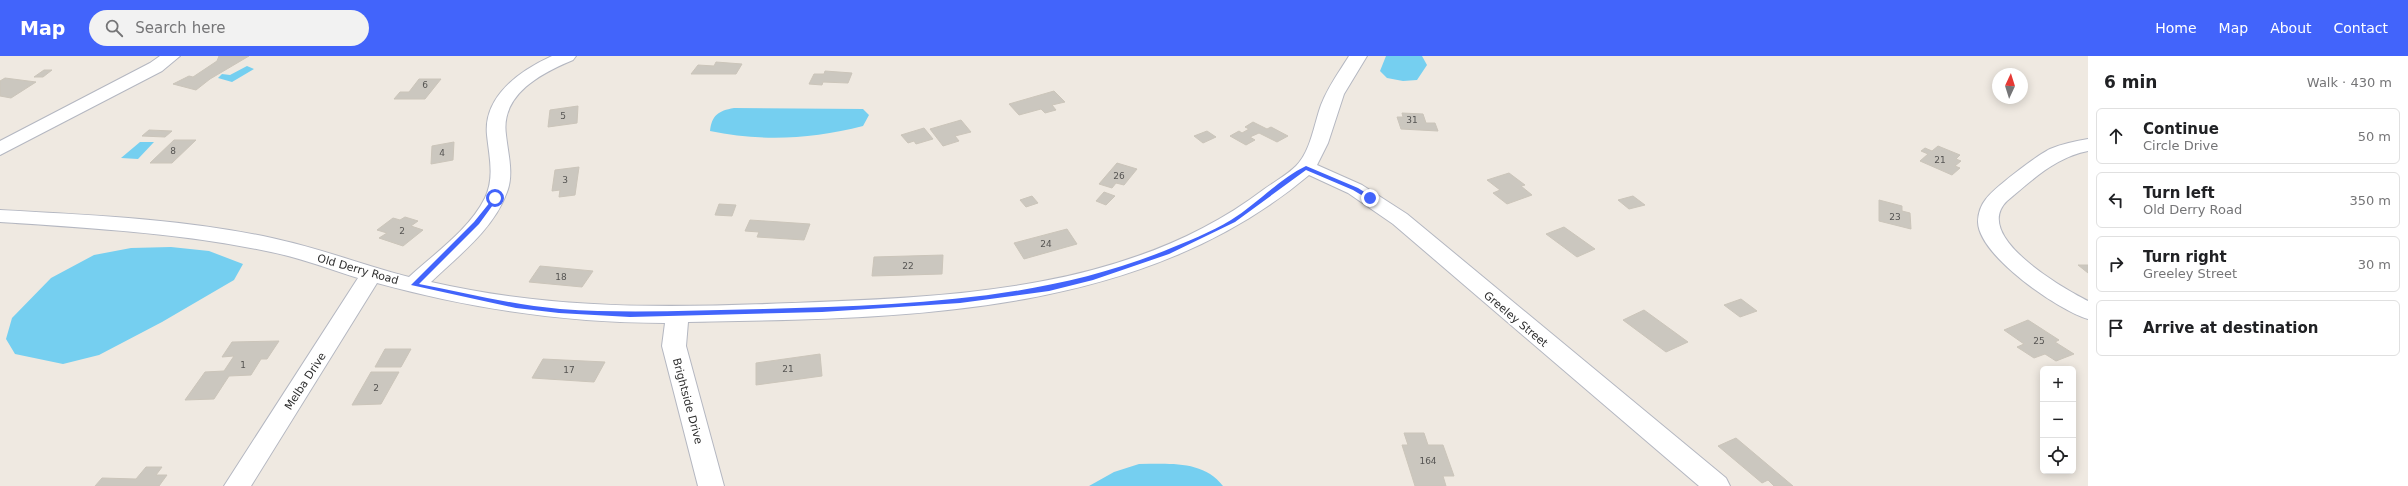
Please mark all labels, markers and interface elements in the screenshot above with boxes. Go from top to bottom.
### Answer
search box [89,10,369,46]
text: Map [20,17,65,39]
icon: search [103,17,125,39]
text: Search here [135,19,225,37]
text: Home [2155,20,2197,36]
text: Map [2219,20,2248,36]
text: About [2270,20,2312,36]
text: Contact [2334,20,2388,36]
north arrow [1992,68,2028,104]
text: 6 min [2104,72,2157,92]
text: Walk · 430 m [2307,75,2392,90]
house number: 6 [422,80,428,90]
house number: 5 [560,111,566,121]
house number: 31 [1406,115,1418,125]
text: Continue [2143,120,2219,138]
icon: ahead [2105,125,2127,147]
text: 50 m [2358,129,2391,144]
text: Circle Drive [2143,138,2218,153]
house number: 8 [170,146,176,156]
house number: 4 [439,148,445,158]
house number: 21 [1934,155,1946,165]
house number: 26 [1113,171,1125,181]
house number: 3 [562,175,568,185]
text: Turn left [2143,184,2215,202]
route start [486,189,504,207]
route end [1361,189,1379,207]
icon: left [2105,189,2127,211]
text: 350 m [2349,193,2391,208]
text: Old Derry Road [2143,202,2242,217]
house number: 23 [1889,212,1901,222]
house number: 2 [399,226,405,236]
house number: 24 [1040,239,1052,249]
text: Turn right [2143,248,2227,266]
street label: Old Derry Road [316,252,400,287]
icon: right [2105,253,2127,275]
text: 30 m [2358,257,2391,272]
house number: 22 [902,261,914,271]
text: Greeley Street [2143,266,2237,281]
house number: 18 [555,272,567,282]
street label: Greeley Street [1481,289,1551,350]
icon: arrive [2105,317,2127,339]
text: Arrive at destination [2143,319,2318,337]
house number: 25 [2033,336,2045,346]
street label: Melba Drive [282,350,329,412]
street label: Brightside Drive [670,357,705,446]
house number: 1 [240,360,246,370]
house number: 21 [782,364,794,374]
house number: 17 [563,365,575,375]
map controls [2040,366,2076,474]
button: + [2040,366,2076,402]
house number: 2 [373,383,379,393]
button: − [2040,402,2076,438]
button: locate [2040,438,2076,474]
house number: 164 [1419,456,1437,466]

